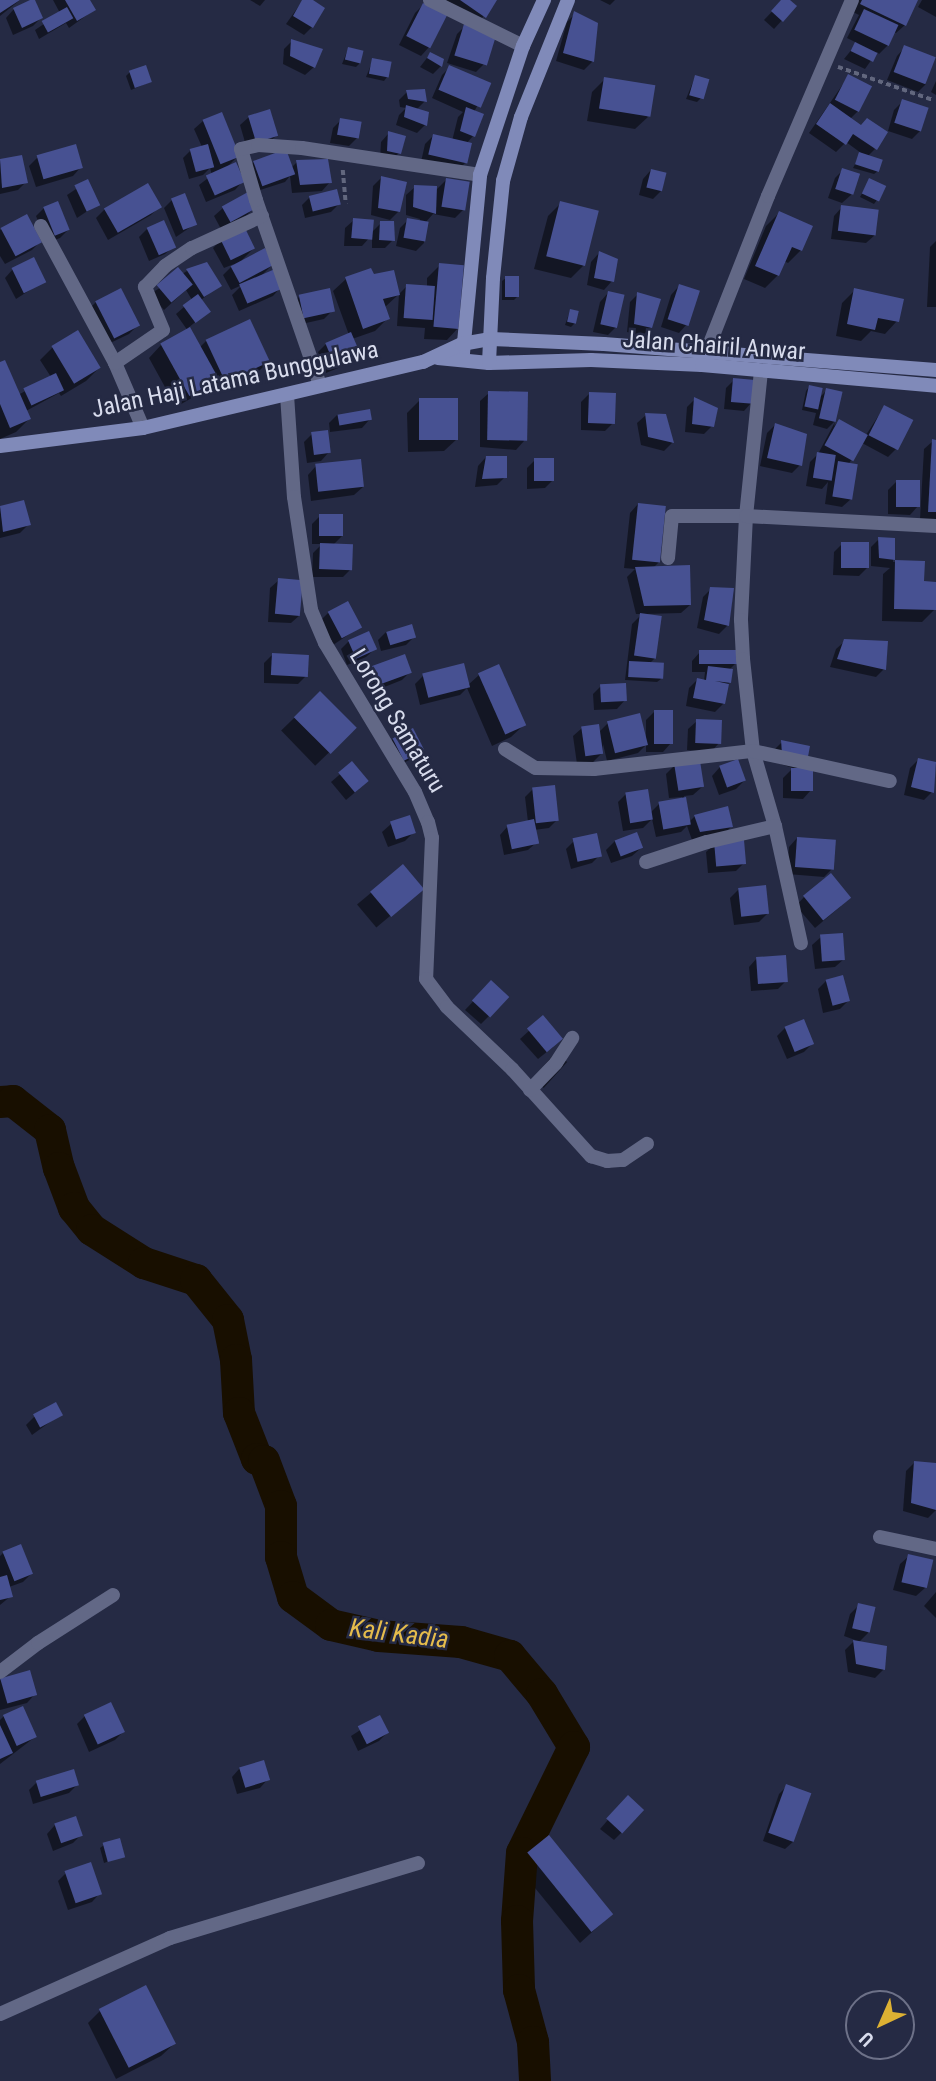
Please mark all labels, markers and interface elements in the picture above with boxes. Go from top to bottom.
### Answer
street label: Jalan Chairil Anwar [622,325,806,367]
street label: Jalan Haji Latama Bunggulawa [89,336,381,424]
street label: Lorong Samaturu [343,644,451,798]
water label: Kali Kadia [348,1612,450,1656]
north arrow [845,1990,915,2060]
text: U [855,2027,878,2051]

